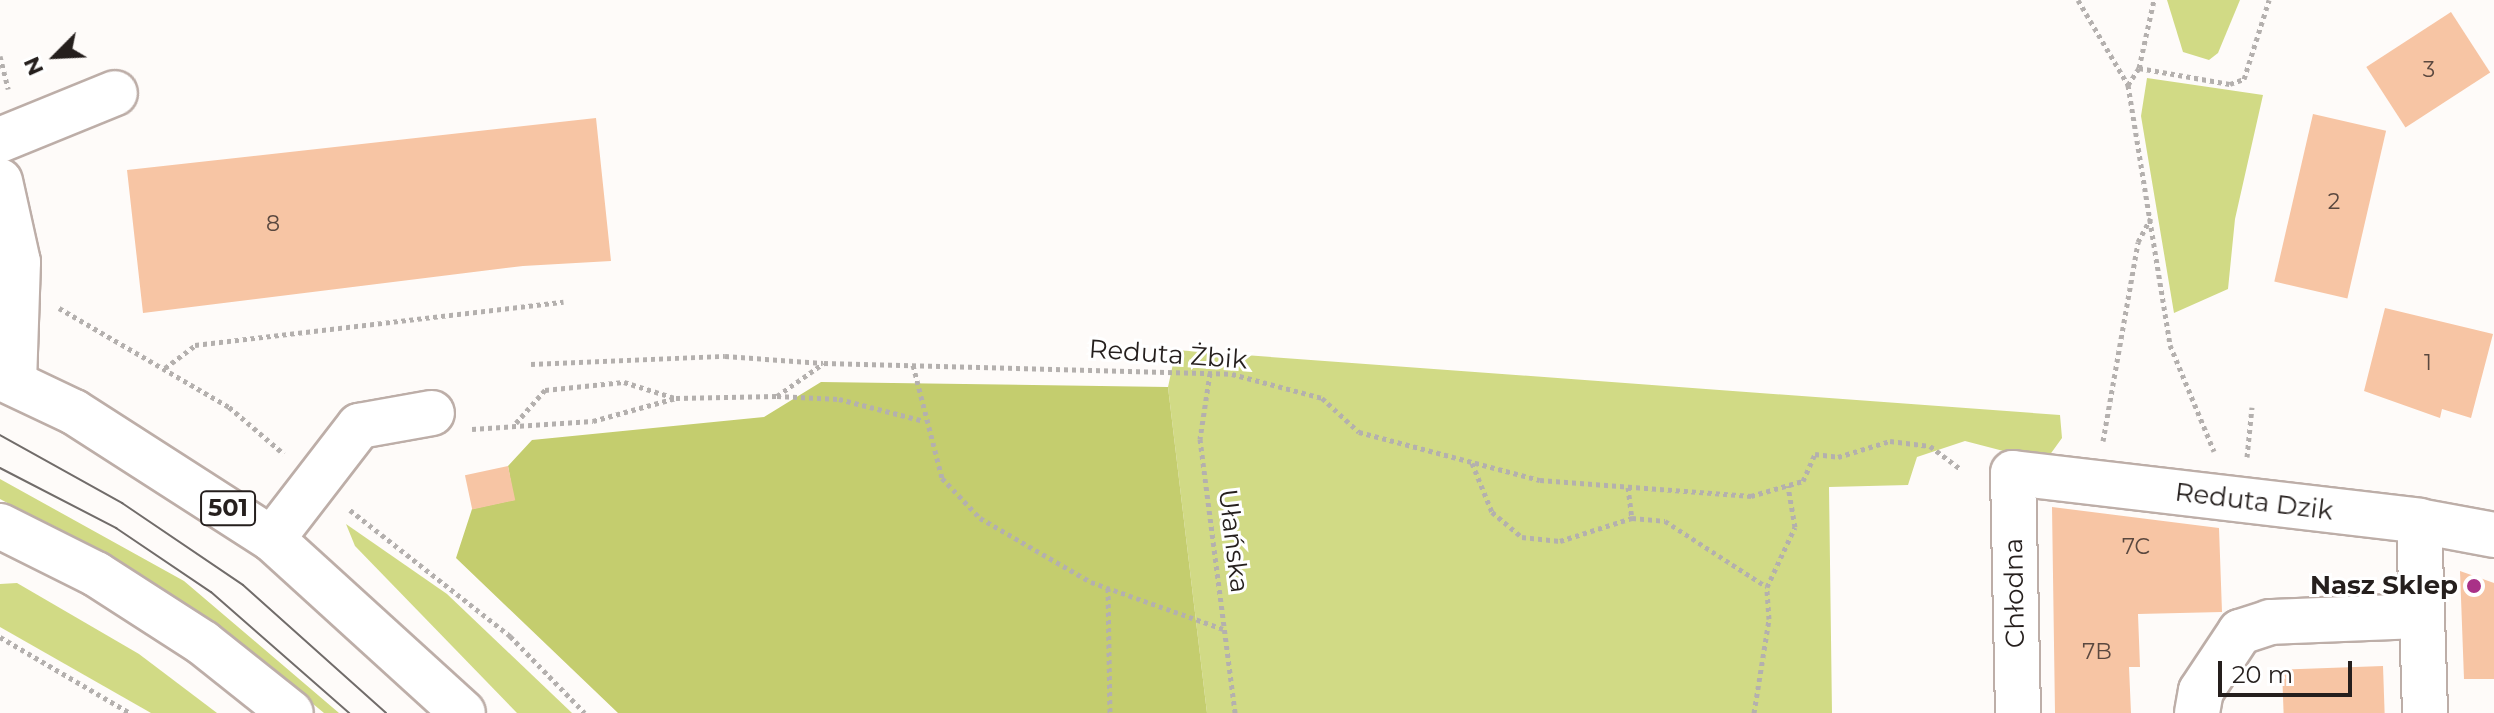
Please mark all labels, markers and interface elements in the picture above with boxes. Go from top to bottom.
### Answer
north arrow [16,16,96,96]
text: N [18,52,50,80]
house number: 3 [2423,57,2435,83]
house number: 2 [2328,189,2340,215]
house number: 8 [266,211,280,237]
street label: Reduta Żbik [1088,334,1248,376]
house number: 1 [2424,350,2432,376]
street label: Reduta Dzik [2173,477,2335,527]
street label: Ułańska [1211,487,1255,595]
road number: 501 [200,488,256,528]
house number: 7C [2122,534,2150,560]
street label: Chłodna [1998,538,2032,648]
place label: Nasz Sklep [2310,570,2458,602]
marker: Nasz Sklep [2465,577,2483,595]
house number: 7B [2082,639,2112,665]
scale bar [2222,645,2356,695]
text: 20 m [2232,660,2293,689]

